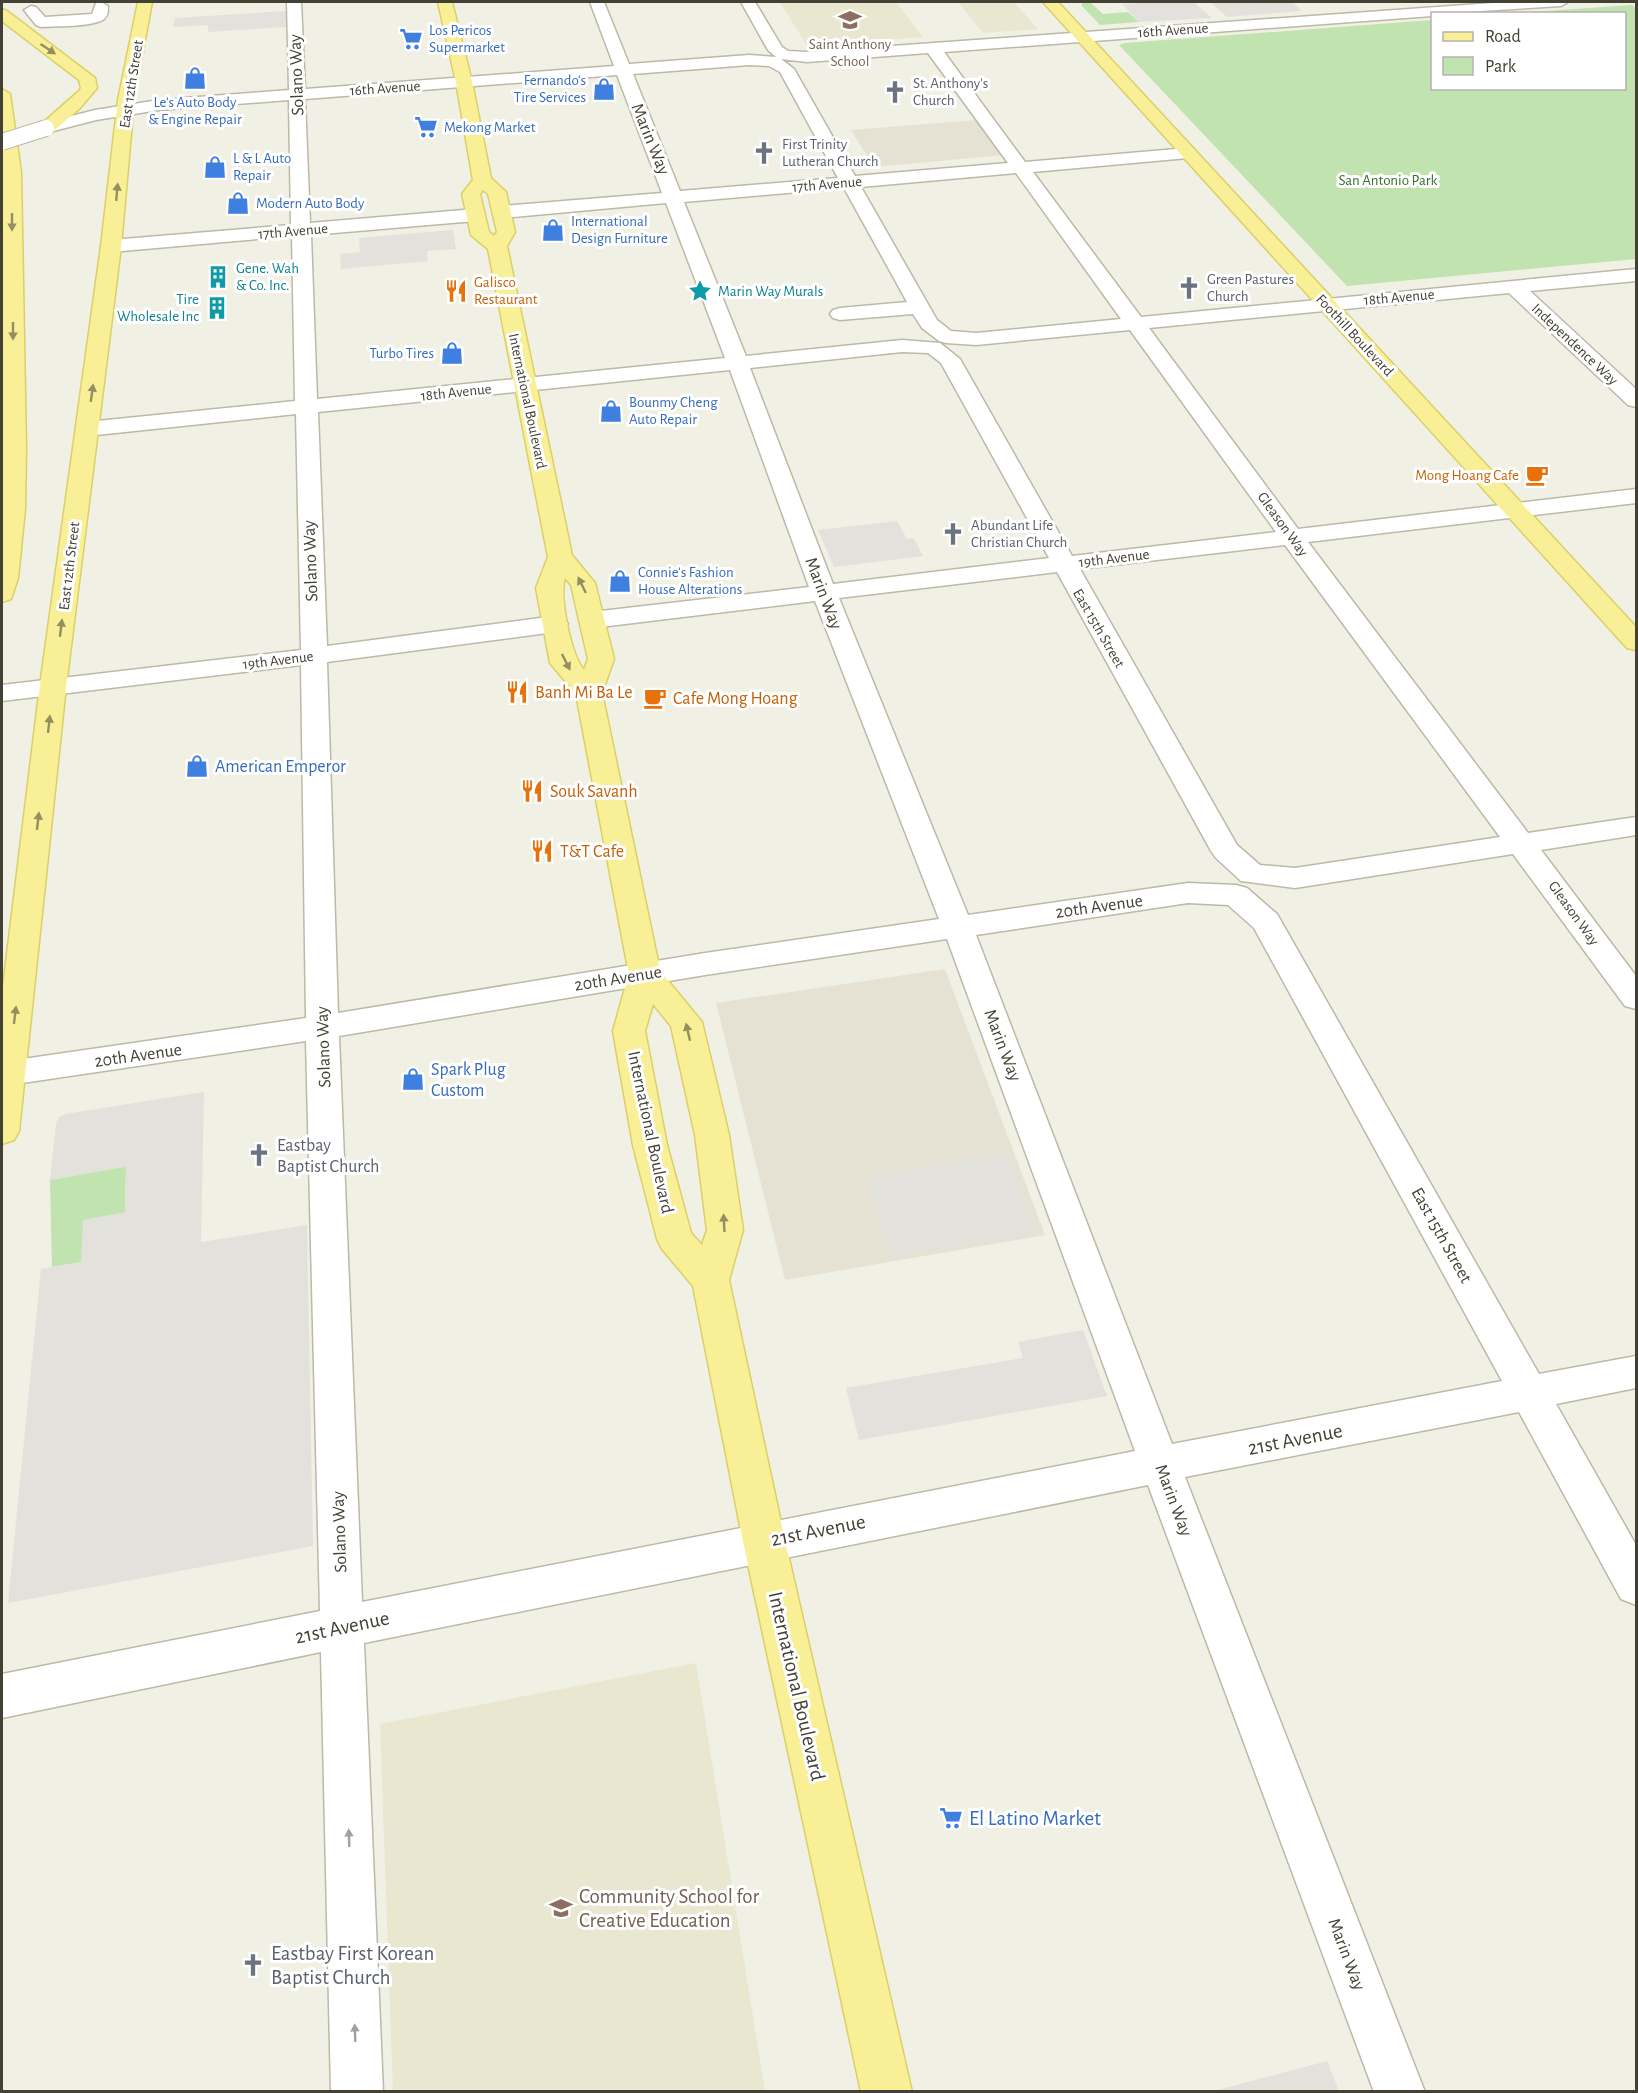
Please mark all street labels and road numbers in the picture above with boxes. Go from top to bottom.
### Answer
street label: 16th Avenue [1137,21,1209,40]
street label: Solano Way [287,34,307,116]
street label: East 12th Street [117,39,146,129]
street label: 16th Avenue [349,79,421,98]
street label: Marin Way [628,101,673,178]
street label: 17th Avenue [791,174,863,195]
street label: 17th Avenue [257,221,329,242]
street label: 18th Avenue [1363,287,1435,308]
street label: Foothill Boulevard [1313,292,1396,379]
street label: Independence Way [1529,301,1621,388]
street label: International Boulevard [506,332,549,470]
street label: 18th Avenue [420,381,492,404]
street label: Gleason Way [1254,490,1311,560]
street label: Solano Way [301,520,321,602]
street label: East 12th Street [57,521,82,611]
street label: 19th Avenue [1078,547,1150,570]
street label: Marin Way [801,555,845,632]
street label: East 15th Street [1070,586,1127,670]
street label: 19th Avenue [242,649,314,672]
street label: Gleason Way [1545,879,1602,949]
street label: 20th Avenue [1054,892,1144,922]
street label: 20th Avenue [573,963,663,995]
street label: Solano Way [314,1006,334,1088]
street label: Marin Way [980,1007,1024,1084]
street label: 20th Avenue [93,1041,183,1071]
street label: International Boulevard [624,1049,676,1215]
street label: East 15th Street [1408,1185,1475,1286]
street label: 21st Avenue [1246,1420,1344,1459]
street label: Marin Way [1151,1462,1195,1539]
street label: Solano Way [330,1491,350,1573]
street label: 21st Avenue [769,1511,867,1550]
street label: International Boulevard [765,1590,829,1783]
street label: 21st Avenue [293,1607,391,1648]
street label: Marin Way [1324,1916,1368,1993]

